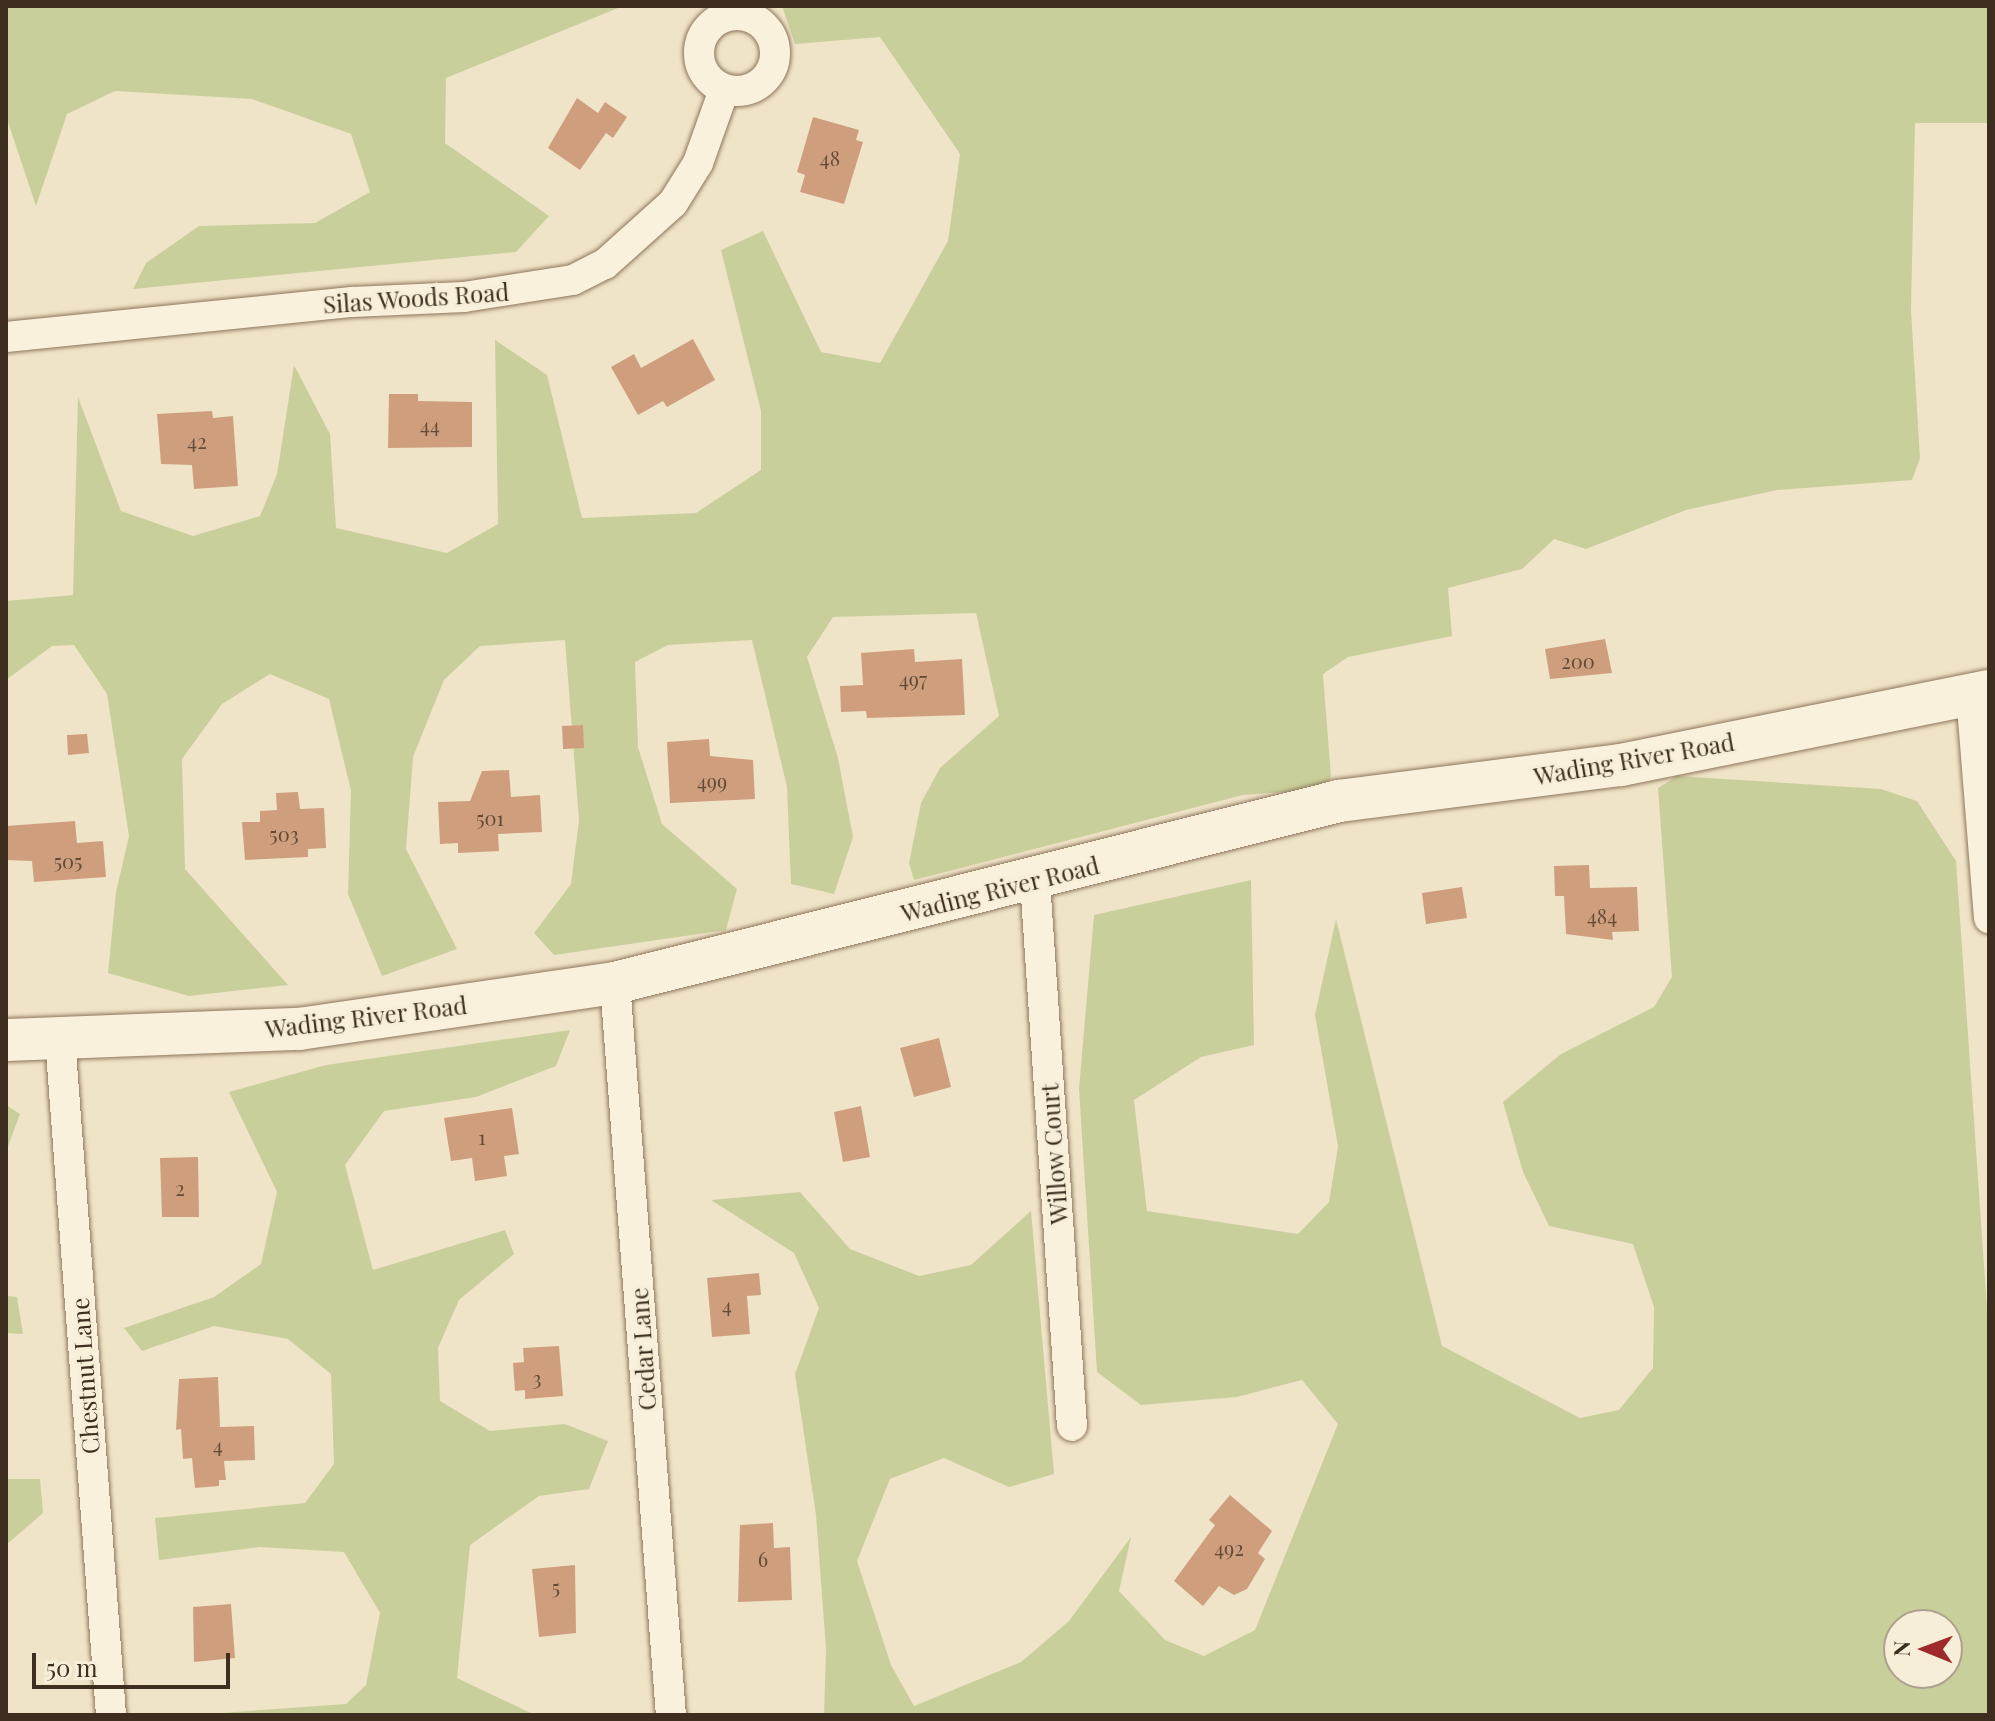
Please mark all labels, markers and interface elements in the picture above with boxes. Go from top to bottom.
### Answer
house number: 48 [820,145,840,169]
street label: Silas Woods Road [322,277,510,319]
house number: 44 [420,412,440,436]
house number: 42 [187,428,207,452]
house number: 200 [1561,648,1595,672]
house number: 497 [899,666,927,690]
street label: Wading River Road [1531,727,1737,791]
house number: 499 [697,768,727,792]
house number: 501 [476,805,504,829]
house number: 503 [269,821,299,845]
house number: 505 [54,848,82,872]
street label: Wading River Road [898,850,1102,928]
house number: 484 [1587,903,1617,927]
street label: Wading River Road [263,990,469,1044]
street label: Willow Court [1035,1082,1073,1226]
house number: 1 [478,1124,486,1148]
house number: 2 [175,1175,185,1199]
street label: Cedar Lane [624,1286,662,1412]
house number: 4 [722,1292,732,1316]
street label: Chestnut Lane [65,1297,105,1455]
house number: 3 [532,1365,542,1389]
house number: 4 [213,1432,223,1456]
house number: 492 [1214,1535,1244,1559]
house number: 6 [758,1546,768,1570]
house number: 5 [552,1574,560,1598]
north arrow [1883,1609,1963,1689]
scale bar [36,1637,234,1687]
text: N [1886,1640,1916,1657]
text: 50 m [46,1651,98,1683]

